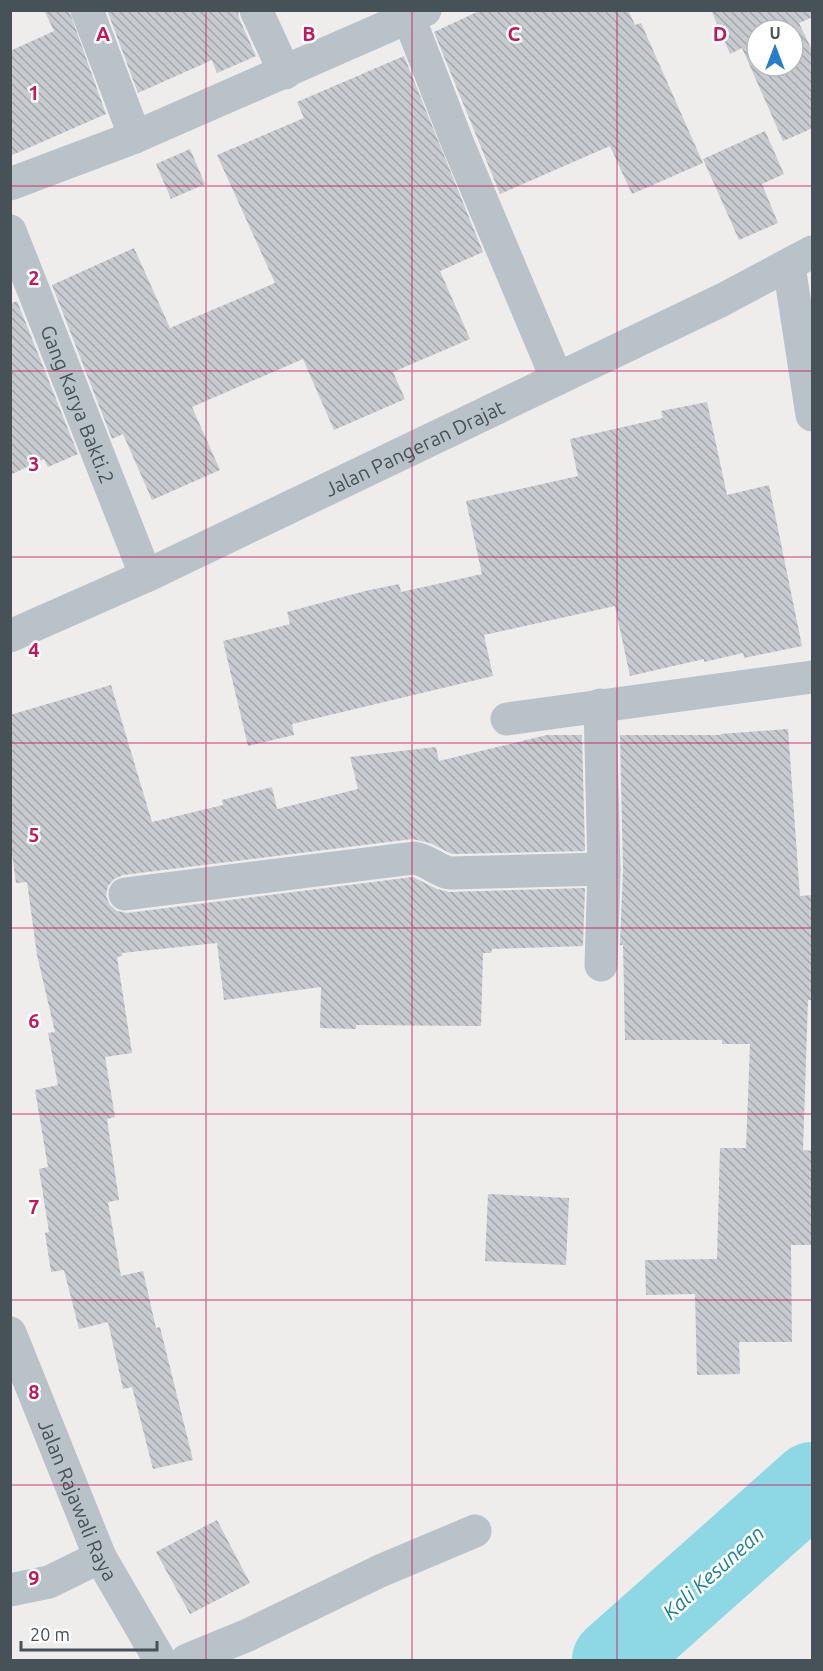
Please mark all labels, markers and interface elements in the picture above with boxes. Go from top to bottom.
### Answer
north arrow [745,18,805,78]
text: A [96,22,110,45]
text: B [302,22,316,45]
text: C [508,22,521,45]
text: D [713,22,727,45]
text: U [769,24,781,42]
text: 1 [28,81,40,104]
text: 2 [28,266,40,289]
street label: Gang Karya Bakti.2 [37,322,120,486]
street label: Jalan Pangeran Drajat [321,395,508,500]
text: 3 [28,452,40,475]
text: 4 [28,638,40,661]
text: 5 [28,823,40,846]
text: 6 [28,1009,40,1032]
text: 7 [28,1195,40,1218]
text: 8 [28,1380,40,1403]
street label: Jalan Rajawali Raya [34,1416,122,1584]
water label: Kali Kesunean [657,1520,769,1624]
text: 9 [28,1566,40,1589]
scale bar [21,1614,158,1652]
text: 20 m [30,1624,70,1644]

